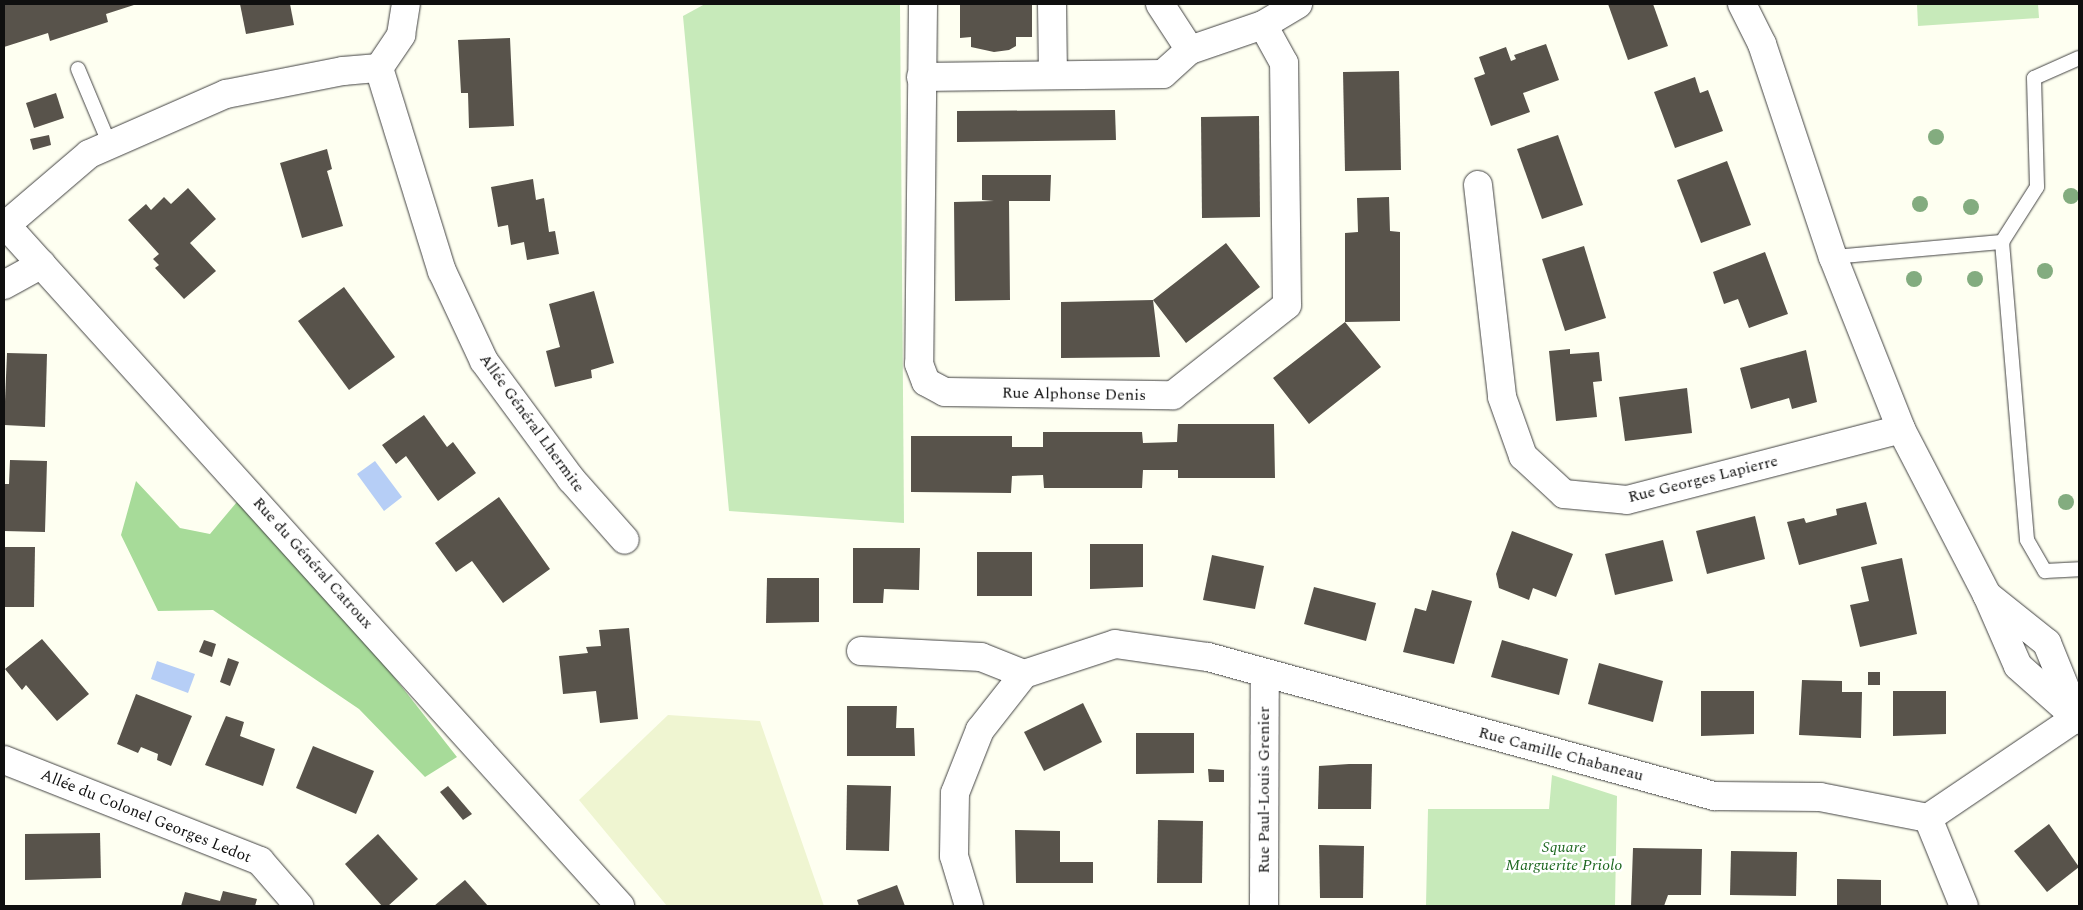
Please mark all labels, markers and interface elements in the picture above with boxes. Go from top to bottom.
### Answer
street label: Allée Général Lhermite [475,350,589,496]
street label: Rue Alphonse Denis [1002,383,1146,405]
street label: Rue Georges Lapierre [1626,451,1780,507]
street label: Rue du Général Catroux [249,493,377,633]
street label: Rue Paul-Louis Grenier [1254,706,1274,874]
street label: Rue Camille Chabaneau [1476,723,1646,785]
street label: Allée du Colonel Georges Ledot [38,765,254,867]
park label: Square Marguerite Priolo [1506,837,1622,875]

